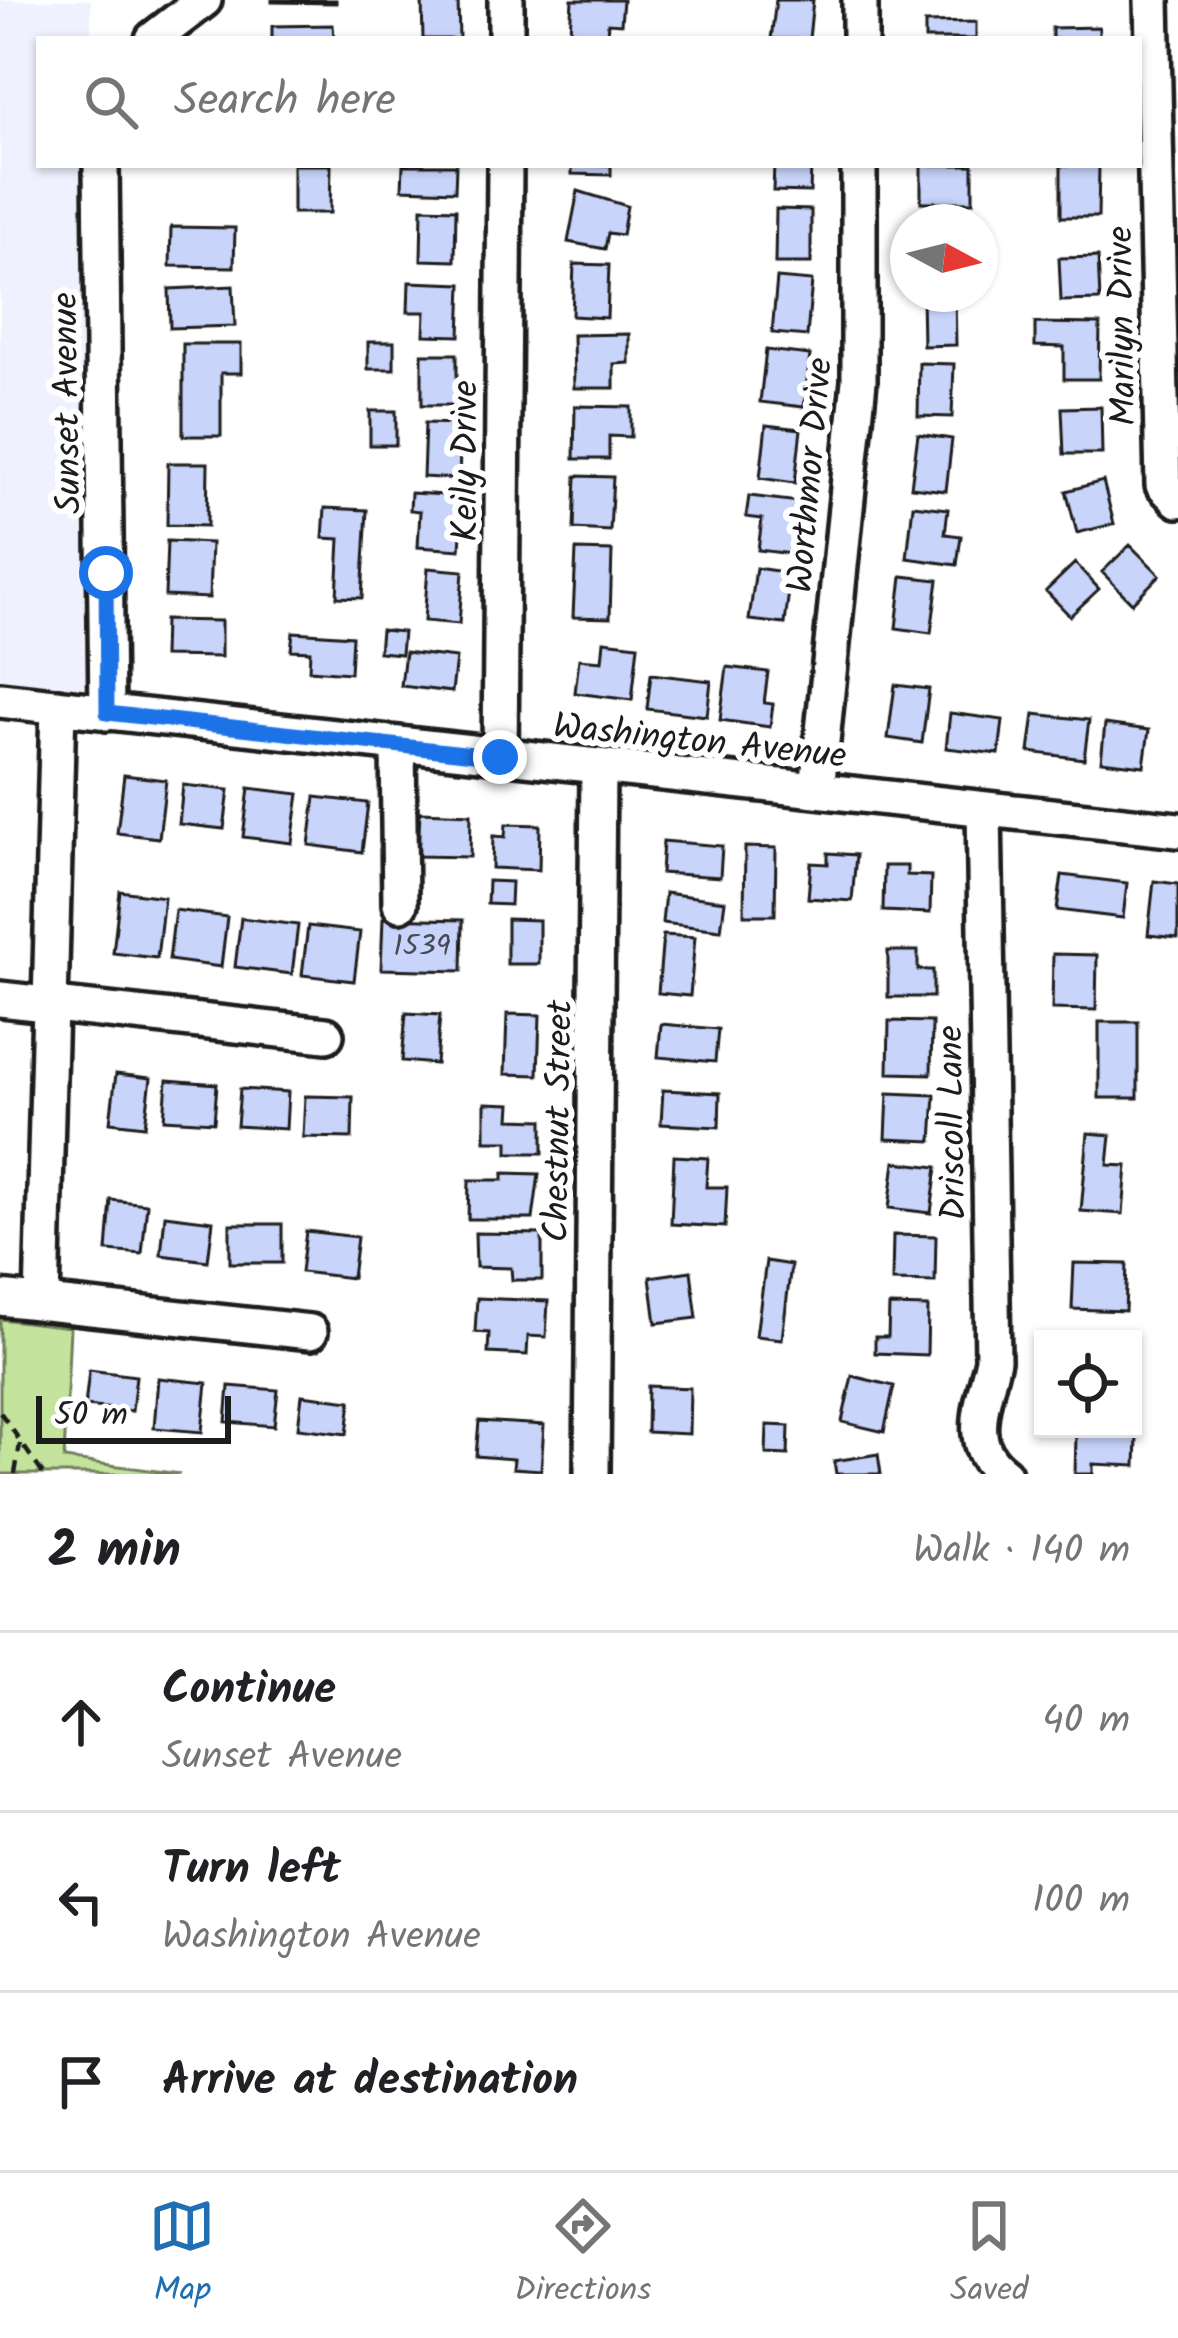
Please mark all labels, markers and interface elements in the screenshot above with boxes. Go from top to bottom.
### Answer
search box [36,36,1142,168]
text: Search here [174,66,396,138]
icon: search [78,69,144,135]
north arrow [890,204,998,312]
street label: Marilyn Drive [1093,225,1154,427]
street label: Sunset Avenue [38,292,99,514]
street label: Worthmor Drive [773,355,850,595]
street label: Keily Drive [439,380,496,542]
route start [79,546,133,600]
street label: Washington Avenue [550,699,849,786]
route end [473,730,527,784]
house number: 1539 [393,923,451,971]
street label: Chestnut Street [529,998,590,1243]
street label: Driscoll Lane [923,1025,984,1221]
map controls [1034,1330,1142,1438]
button: locate [1034,1330,1142,1438]
scale bar [36,1390,231,1443]
text: 50 m [54,1390,128,1443]
text: 2 min [48,1512,181,1593]
text: Walk · 140 m [913,1521,1130,1583]
text: Continue [162,1655,336,1727]
icon: ahead [48,1689,114,1755]
text: 40 m [1042,1691,1130,1753]
text: Sunset Avenue [162,1727,402,1789]
text: Turn left [162,1835,341,1907]
icon: left [48,1869,114,1935]
text: 100 m [1032,1871,1130,1933]
text: Washington Avenue [162,1907,481,1969]
text: Arrive at destination [162,2046,578,2118]
icon: arrive [48,2049,114,2115]
tab: Map [149,2193,215,2318]
tab: Directions [514,2193,651,2318]
tab: Saved [950,2193,1029,2318]

